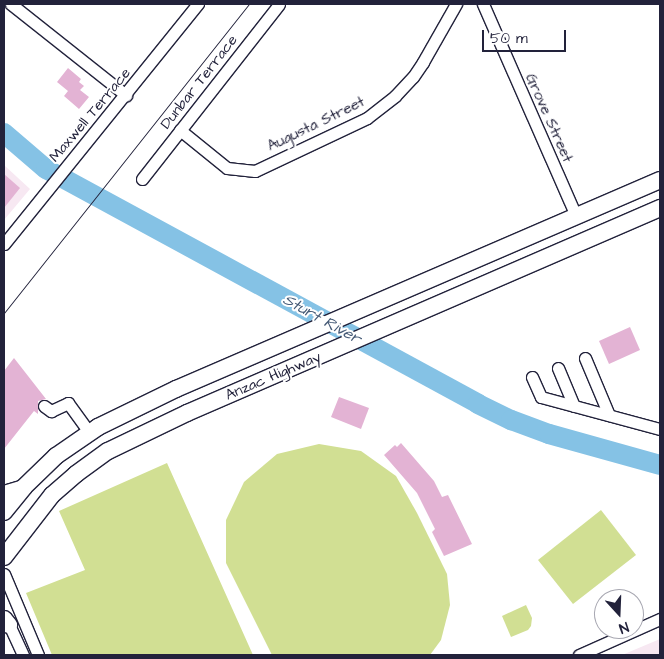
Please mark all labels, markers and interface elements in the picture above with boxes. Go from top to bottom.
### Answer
scale bar [484,20,568,52]
text: 50 m [490,28,528,49]
street label: Dunbar Terrace [157,31,241,133]
street label: Maxwell Terrace [45,64,135,166]
street label: Grove Street [521,71,577,165]
street label: Augusta Street [264,93,368,155]
water label: Sturt River [280,290,364,348]
street label: Anzac Highway [222,348,324,404]
north arrow [594,589,644,639]
text: N [616,616,631,638]

